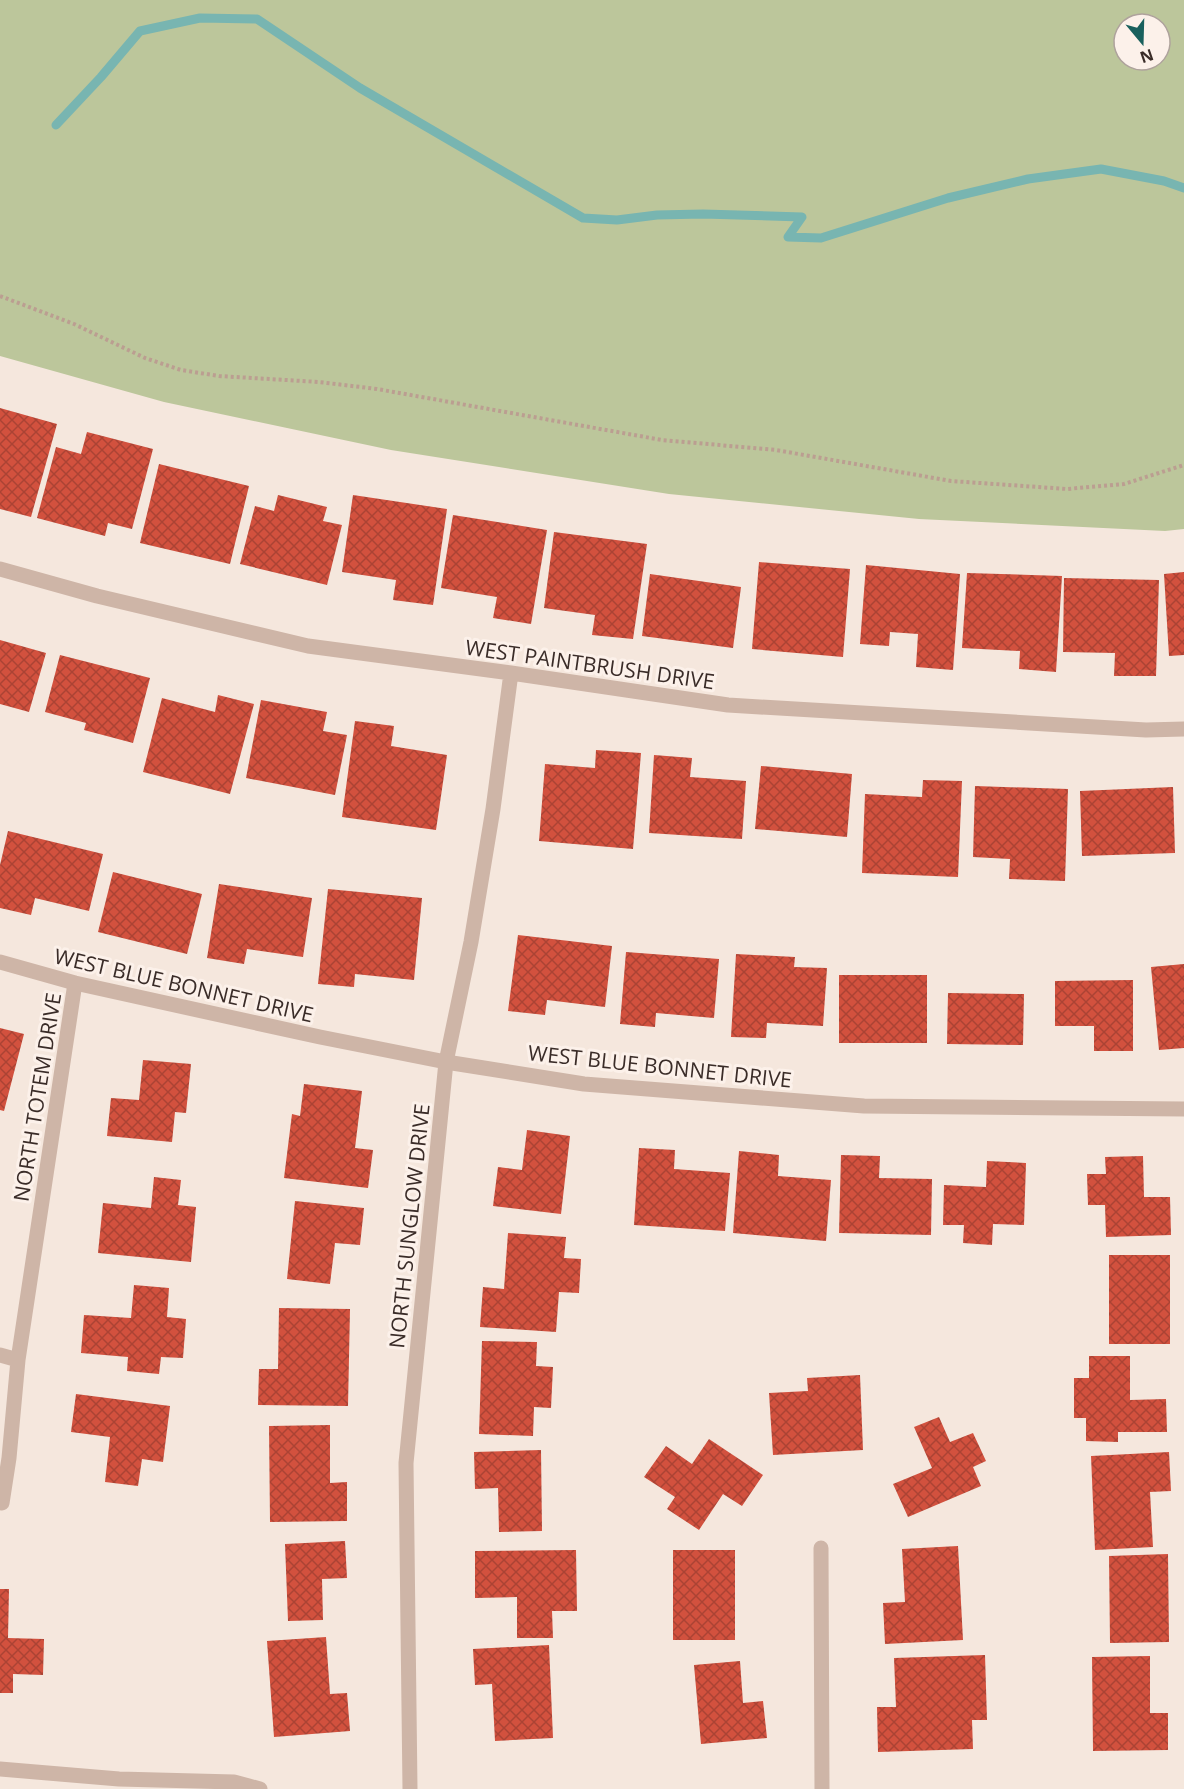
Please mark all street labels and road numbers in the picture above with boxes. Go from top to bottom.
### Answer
street label: WEST PAINTBRUSH DRIVE [464,633,716,695]
street label: WEST BLUE BONNET DRIVE [52,942,316,1028]
street label: NORTH TOTEM DRIVE [7,990,67,1204]
street label: WEST BLUE BONNET DRIVE [527,1038,793,1094]
street label: NORTH SUNGLOW DRIVE [382,1102,436,1350]

